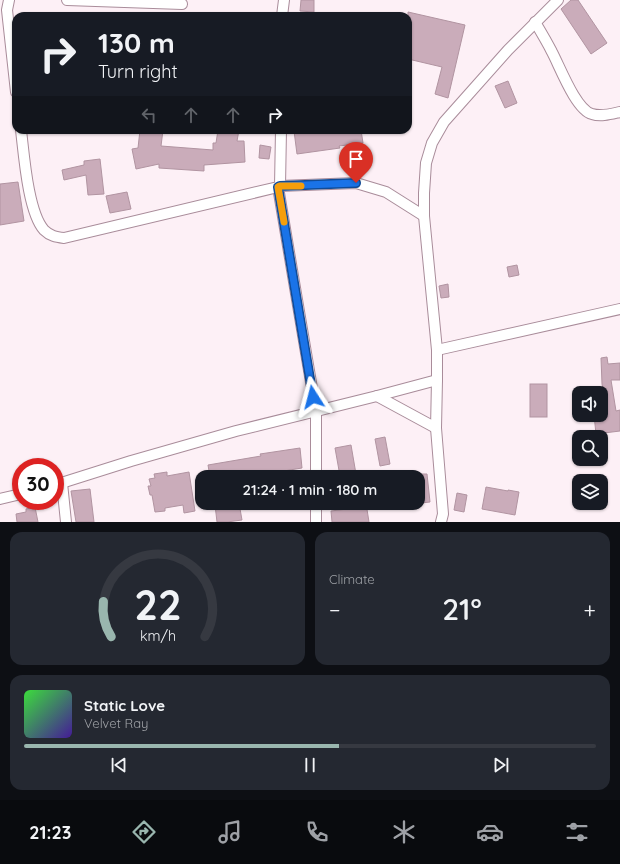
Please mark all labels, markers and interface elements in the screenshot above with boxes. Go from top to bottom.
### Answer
text: 130 m [98,25,175,60]
icon: right [32,28,84,80]
text: Turn right [98,60,178,83]
icon: left [138,104,160,126]
icon: ahead [180,104,202,126]
icon: ahead [222,104,244,126]
icon: right [264,104,286,126]
pin [339,142,373,183]
icon: arrive [345,148,367,170]
position arrow [292,376,334,418]
map controls [572,386,608,510]
button: sound [572,386,608,422]
button: search [572,430,608,466]
speed limit sign: 30 [12,458,64,510]
button: layers [572,474,608,510]
text: 21:24 · 1 min · 180 m [243,480,377,499]
text: Climate [329,571,375,587]
text: 22 [134,577,181,629]
text: 21° [442,590,482,628]
text: − [329,596,340,624]
text: + [584,596,596,624]
text: km/h [139,626,176,644]
text: Static Love [84,696,165,715]
text: Velvet Ray [84,715,149,731]
icon: previous [108,754,130,776]
icon: pause [299,754,321,776]
icon: next [490,754,512,776]
icon: directions [130,818,158,846]
icon: music [216,818,244,846]
icon: phone [303,818,331,846]
icon: climate [390,818,418,846]
icon: car [476,818,504,846]
icon: filters [563,818,591,846]
text: 21:23 [29,821,71,844]

